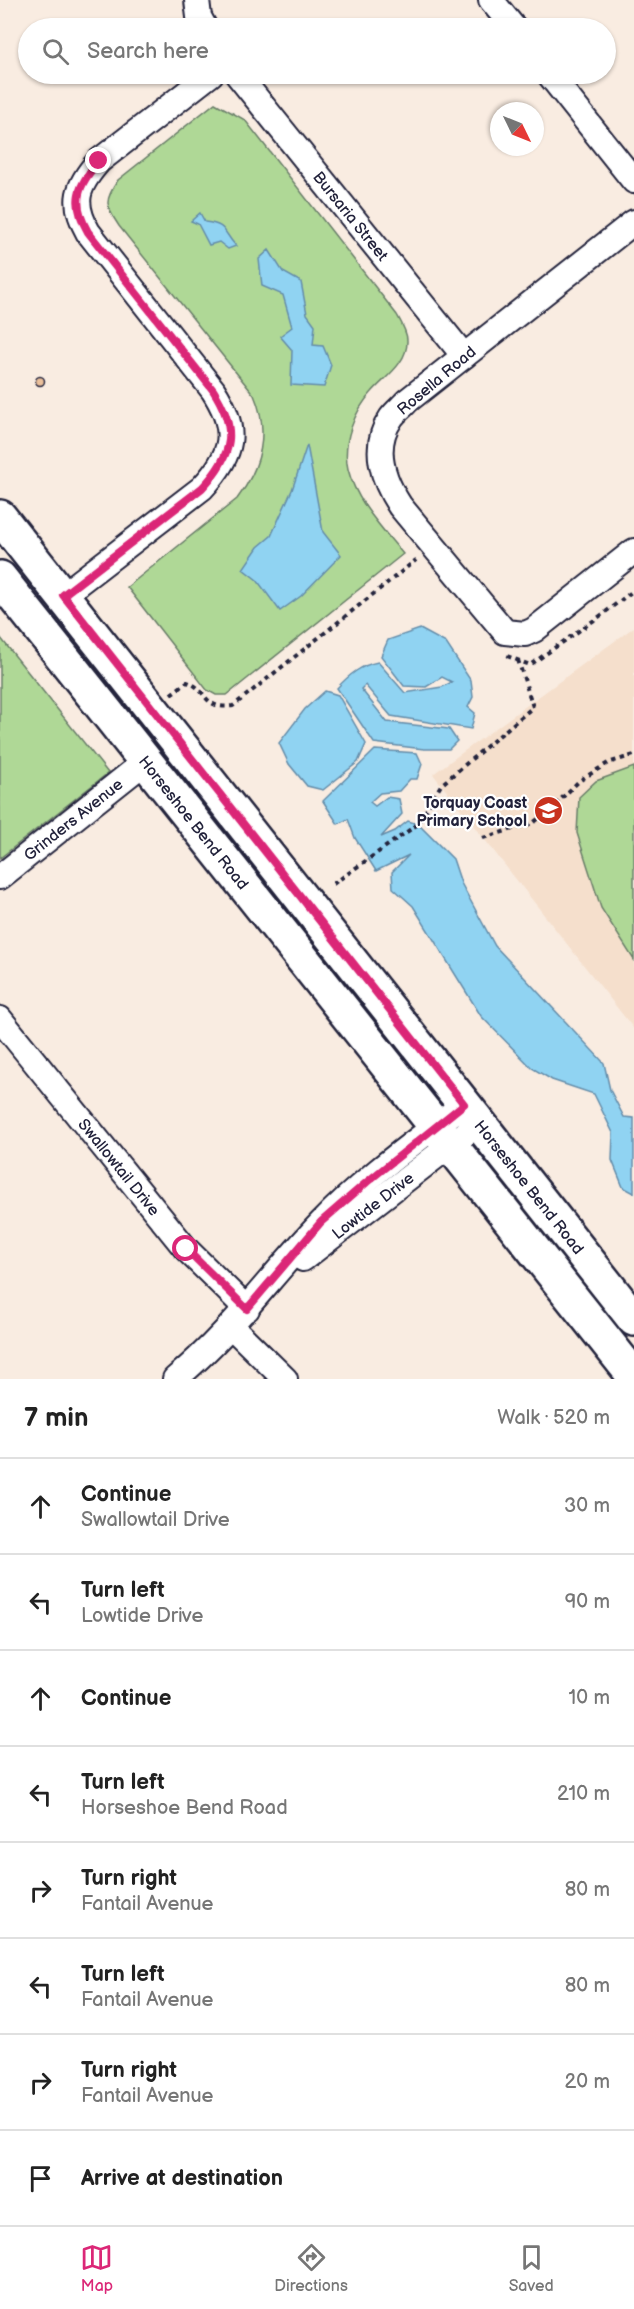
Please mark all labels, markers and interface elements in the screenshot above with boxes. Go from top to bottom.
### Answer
search box [18,18,616,84]
icon: search [39,35,72,68]
text: Search here [87,38,209,65]
north arrow [490,102,544,156]
route end [85,147,111,173]
street label: Bursaria Street [308,168,392,265]
street label: Rosella Road [394,343,480,420]
street label: Horseshoe Bend Road [134,753,252,894]
street label: Grinders Avenue [20,775,127,865]
place label: Torquay Coast Primary School [417,794,528,831]
school or university icon: Torquay Coast Primary School [532,795,564,827]
street label: Swallowtail Drive [73,1115,163,1220]
street label: Horseshoe Bend Road [470,1117,587,1259]
street label: Lowtide Drive [329,1169,418,1244]
route start [172,1235,198,1261]
text: 7 min [24,1403,88,1434]
text: Walk · 520 m [497,1406,610,1430]
text: Continue [81,1481,171,1508]
icon: ahead [24,1490,57,1523]
text: 30 m [564,1494,610,1518]
text: Swallowtail Drive [81,1508,230,1532]
text: Turn left [81,1577,165,1604]
icon: left [24,1586,57,1619]
text: 90 m [565,1590,610,1614]
text: Lowtide Drive [81,1604,203,1628]
icon: ahead [24,1682,57,1715]
text: Continue [81,1685,171,1712]
text: 10 m [569,1686,610,1710]
text: Turn left [81,1769,165,1796]
icon: left [24,1778,57,1811]
text: 210 m [557,1782,610,1806]
text: Horseshoe Bend Road [81,1796,288,1820]
text: Turn right [81,1865,177,1892]
icon: right [24,1874,57,1907]
text: 80 m [565,1878,610,1902]
text: Fantail Avenue [81,1892,213,1916]
text: Turn left [81,1961,165,1988]
icon: left [24,1970,57,2003]
text: 80 m [565,1974,610,1998]
text: Fantail Avenue [81,1988,213,2012]
text: Turn right [81,2057,177,2084]
icon: right [24,2066,57,2099]
text: 20 m [565,2070,610,2094]
text: Fantail Avenue [81,2084,213,2108]
icon: arrive [24,2162,57,2195]
text: Arrive at destination [81,2165,283,2192]
tab: Map [80,2241,113,2296]
tab: Directions [274,2241,348,2296]
tab: Saved [509,2241,554,2296]

